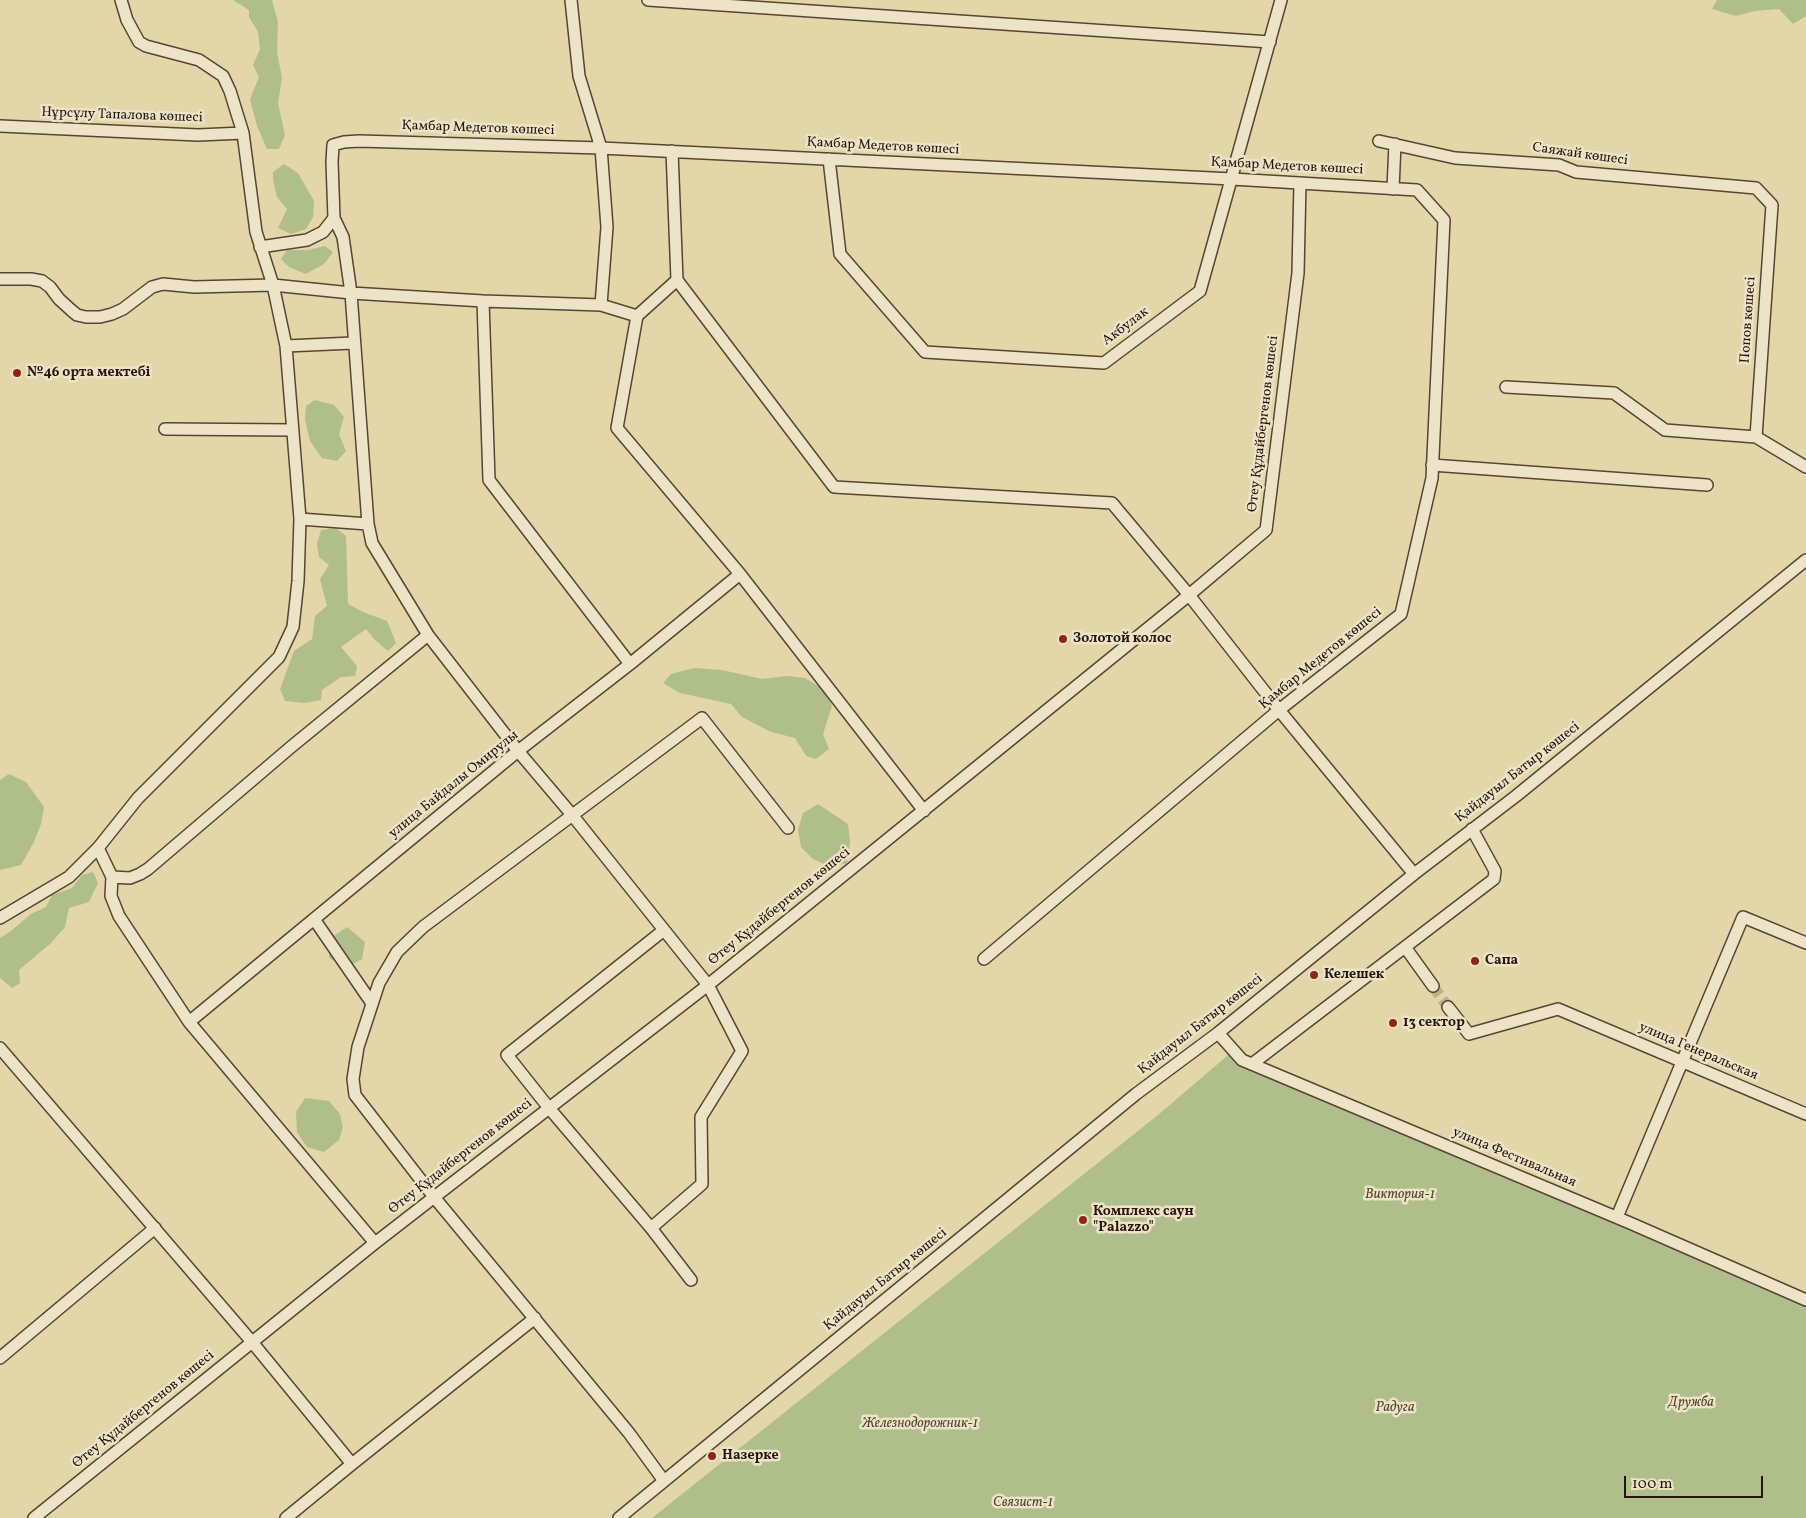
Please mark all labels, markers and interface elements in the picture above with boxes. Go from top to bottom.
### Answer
street label: Нұрсұлу Тапалова көшесі [41,105,203,127]
street label: Қамбар Медетов көшесі [401,118,555,140]
street label: Қамбар Медетов көшесі [806,135,960,159]
street label: Саяжай көшесі [1531,140,1629,170]
street label: Қамбар Медетов көшесі [1210,155,1364,179]
street label: Попов көшесі [1738,276,1760,364]
street label: Акбулак [1099,304,1153,350]
street label: Өтеу Құдайбергенов көшесі [1245,335,1283,513]
place label: №46 орта мектебі [27,365,150,381]
marker: №46 орта мектебі [11,367,23,379]
street label: Қамбар Медетов көшесі [1256,604,1386,714]
place label: Золотой колос [1073,631,1172,647]
marker: Золотой колос [1057,633,1069,645]
street label: Қайдауыл Батыр көшесі [1452,719,1584,827]
street label: улица Байдалы Омирулы [386,727,522,843]
street label: Өтеу Құдайбергенов көшесі [706,845,854,969]
place label: Сапа [1485,953,1518,969]
marker: Сапа [1469,955,1481,967]
place label: Келешек [1324,967,1384,983]
marker: Келешек [1308,969,1320,981]
street label: Қайдауыл Батыр көшесі [1135,971,1267,1079]
place label: 13 сектор [1403,1015,1465,1031]
marker: 13 сектор [1387,1017,1399,1029]
street label: улица Генеральская [1636,1019,1760,1085]
street label: Өтеу Құдайбергенов көшесі [386,1096,536,1218]
street label: улица Фестивальная [1450,1124,1578,1192]
park label: Виктория-1 [1365,1187,1435,1203]
place label: Комплекс саун "Palazzo" [1093,1204,1194,1236]
marker: Комплекс саун "Palazzo" [1077,1214,1089,1226]
street label: Қайдауыл Батыр көшесі [821,1225,951,1335]
street label: Өтеу Құдайбергенов көшесі [70,1348,218,1472]
park label: Дружба [1668,1395,1714,1411]
park label: Радуга [1375,1400,1415,1416]
park label: Железнодорожник-1 [862,1416,978,1432]
place label: Назерке [722,1448,779,1464]
marker: Назерке [706,1450,718,1462]
scale bar [1626,1466,1765,1498]
text: 100 m [1632,1474,1672,1495]
park label: Связист-1 [993,1495,1053,1511]

